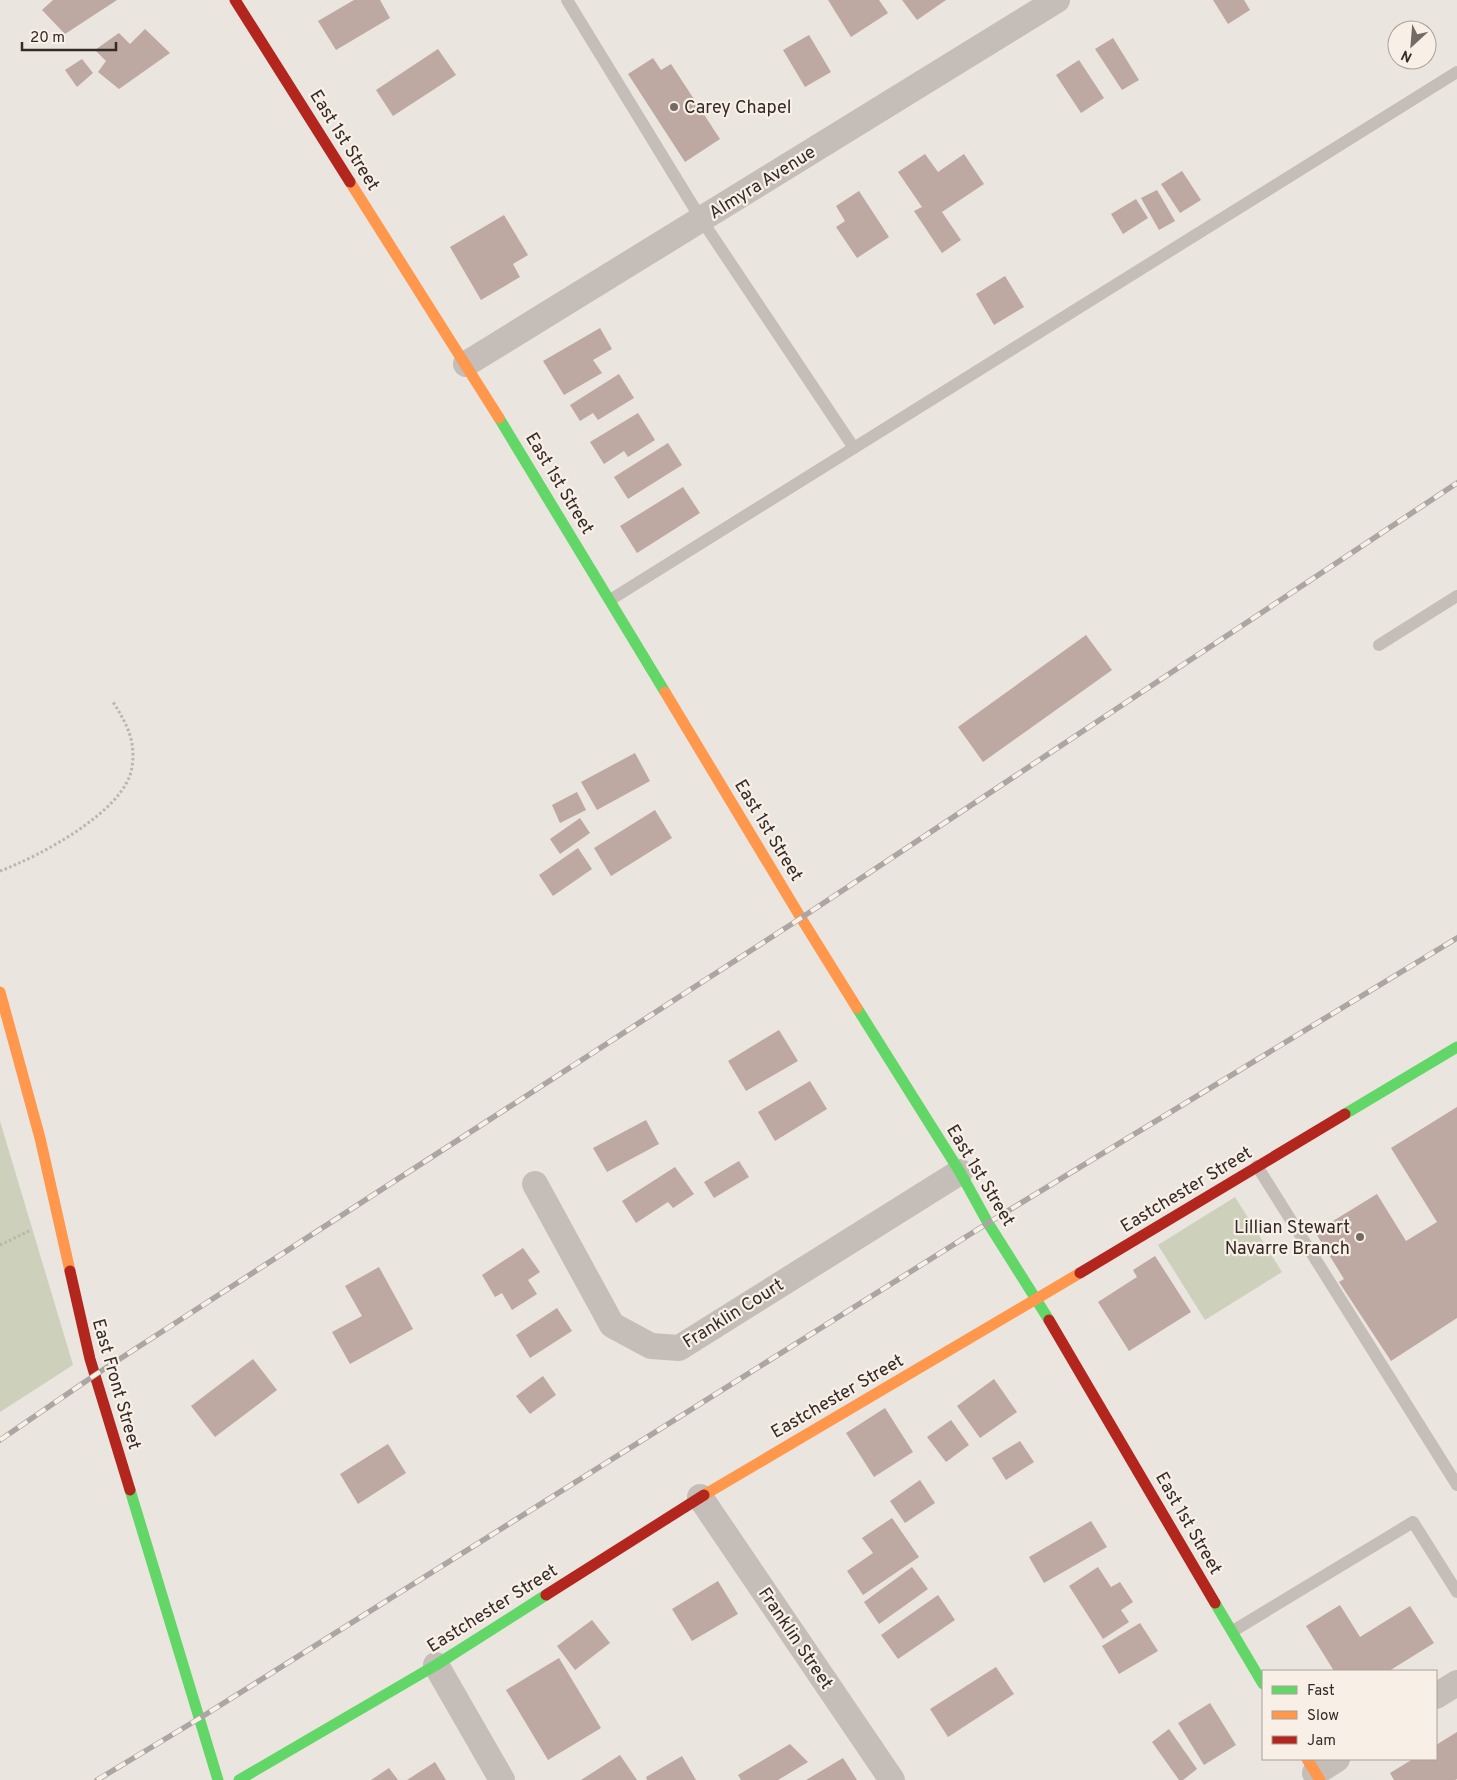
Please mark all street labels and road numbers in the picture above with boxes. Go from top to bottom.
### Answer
street label: East 1st Street [304,86,384,196]
street label: Almyra Avenue [705,141,820,225]
street label: East 1st Street [519,429,598,539]
street label: East 1st Street [728,776,807,886]
street label: East 1st Street [940,1121,1019,1231]
street label: Eastchester Street [1117,1142,1257,1239]
street label: Franklin Court [679,1274,788,1354]
street label: East Front Street [86,1316,145,1453]
street label: Eastchester Street [767,1350,908,1445]
street label: East 1st Street [1149,1468,1226,1579]
street label: Eastchester Street [423,1560,562,1659]
street label: Franklin Street [752,1583,837,1694]

